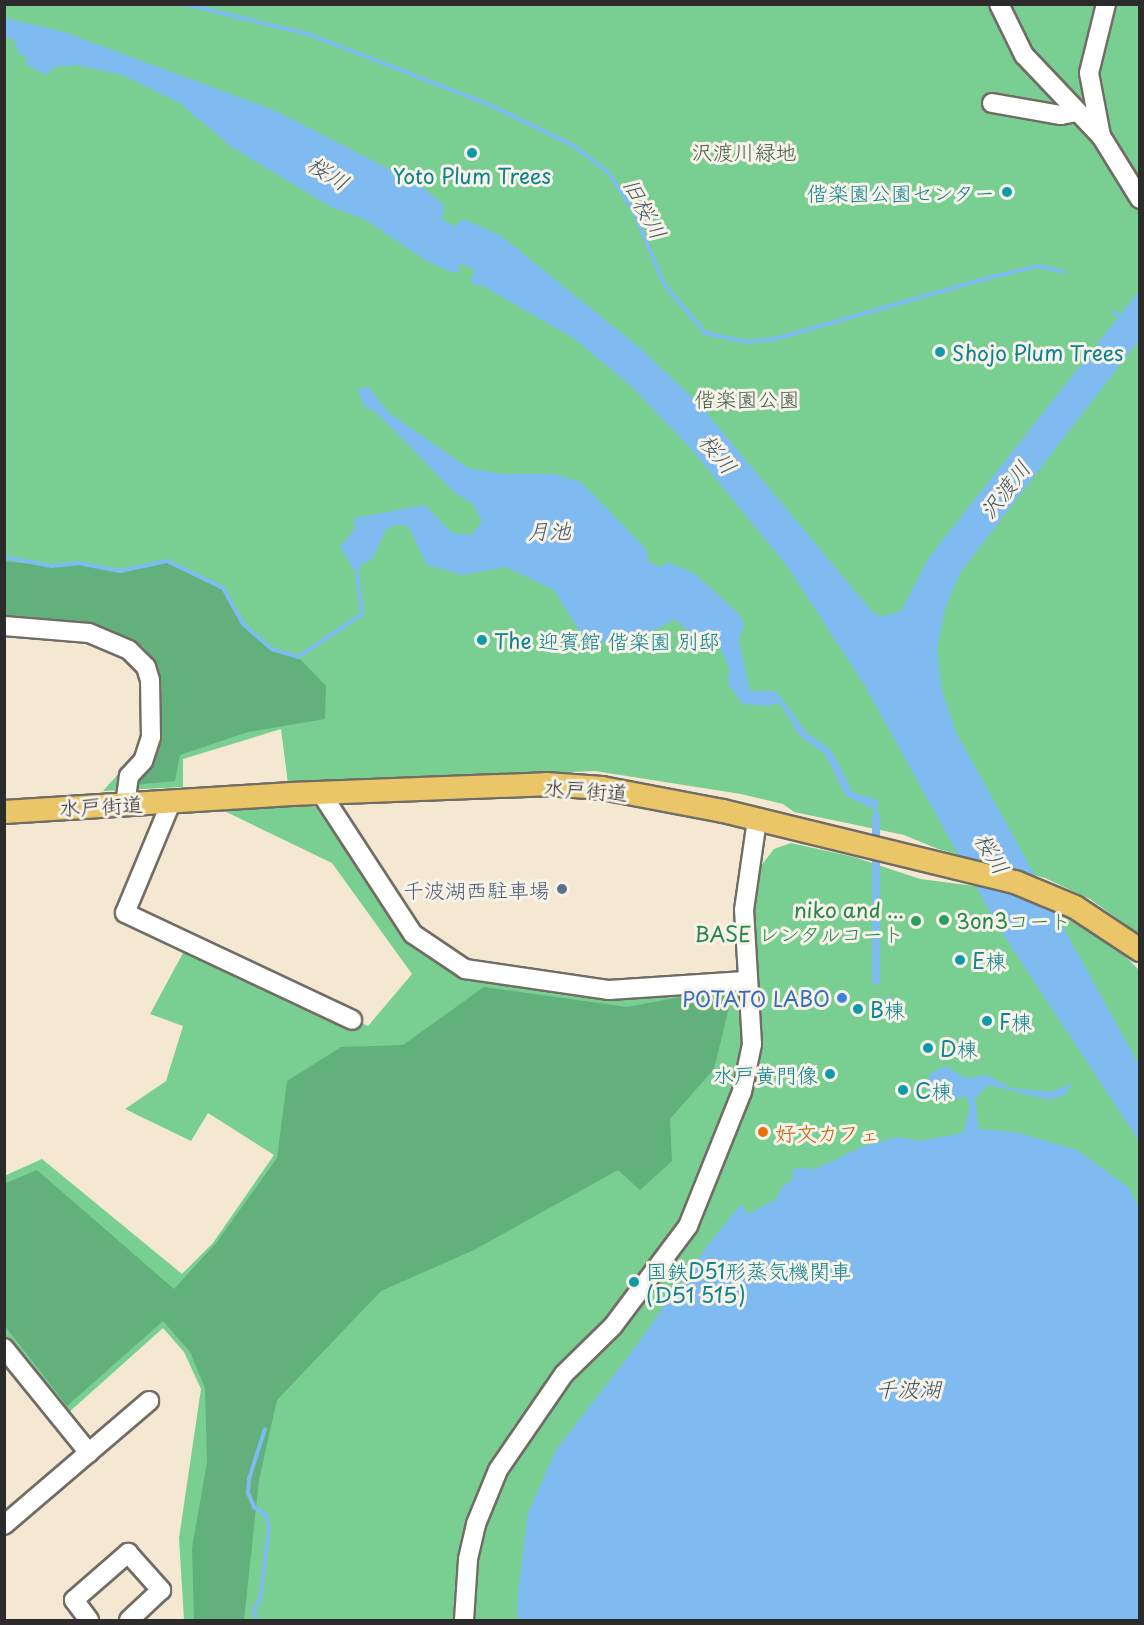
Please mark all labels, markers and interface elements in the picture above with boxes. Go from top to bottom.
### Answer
park label: 沢渡川緑地 [692,138,796,164]
marker: Yoto Plum Trees [465,146,479,160]
water label: 桜川 [303,149,355,195]
place label: Yoto Plum Trees [392,162,552,188]
water label: 旧桜川 [619,173,673,243]
place label: 偕楽園公園センター [806,179,995,205]
marker: 偕楽園公園センター [1000,185,1014,199]
place label: Shojo Plum Trees [952,339,1124,365]
marker: Shojo Plum Trees [933,345,947,359]
park label: 偕楽園公園 [695,385,799,411]
water label: 桜川 [695,428,743,478]
water label: 沢渡川 [973,455,1035,523]
water label: 月池 [527,517,571,543]
place label: The 迎賓館 偕楽園 別邸 [494,627,720,653]
marker: The 迎賓館 偕楽園 別邸 [475,633,489,647]
street label: 水戸街道 [543,774,629,804]
street label: 水戸街道 [58,790,144,820]
water label: 桜川 [970,827,1016,879]
place label: 千波湖西駐車場 [403,876,550,902]
marker: 千波湖西駐車場 [555,882,569,896]
place label: niko and ... BASE レンタルコート [693,896,904,946]
place label: 3on3コート [956,907,1071,933]
marker: 3on3コート [937,913,951,927]
marker: niko and ... BASE レンタルコート [909,914,923,928]
place label: E棟 [972,947,1006,973]
marker: E棟 [953,953,967,967]
place label: POTATO LABO [680,985,830,1011]
marker: POTATO LABO [835,991,849,1005]
place label: B棟 [870,996,905,1022]
marker: B棟 [851,1002,865,1016]
place label: F棟 [999,1008,1032,1034]
marker: F棟 [980,1014,994,1028]
place label: D棟 [940,1035,978,1061]
marker: D棟 [921,1041,935,1055]
place label: 水戸黄門像 [713,1061,818,1087]
marker: 水戸黄門像 [823,1067,837,1081]
place label: C棟 [915,1077,952,1103]
marker: C棟 [896,1083,910,1097]
place label: 好文カフェ [775,1119,880,1145]
marker: 好文カフェ [756,1125,770,1139]
place label: 国鉄D51形蒸気機関車 (D51 515) [646,1257,851,1307]
marker: 国鉄D51形蒸気機関車 (D51 515) [627,1275,641,1289]
water label: 千波湖 [875,1375,941,1401]

